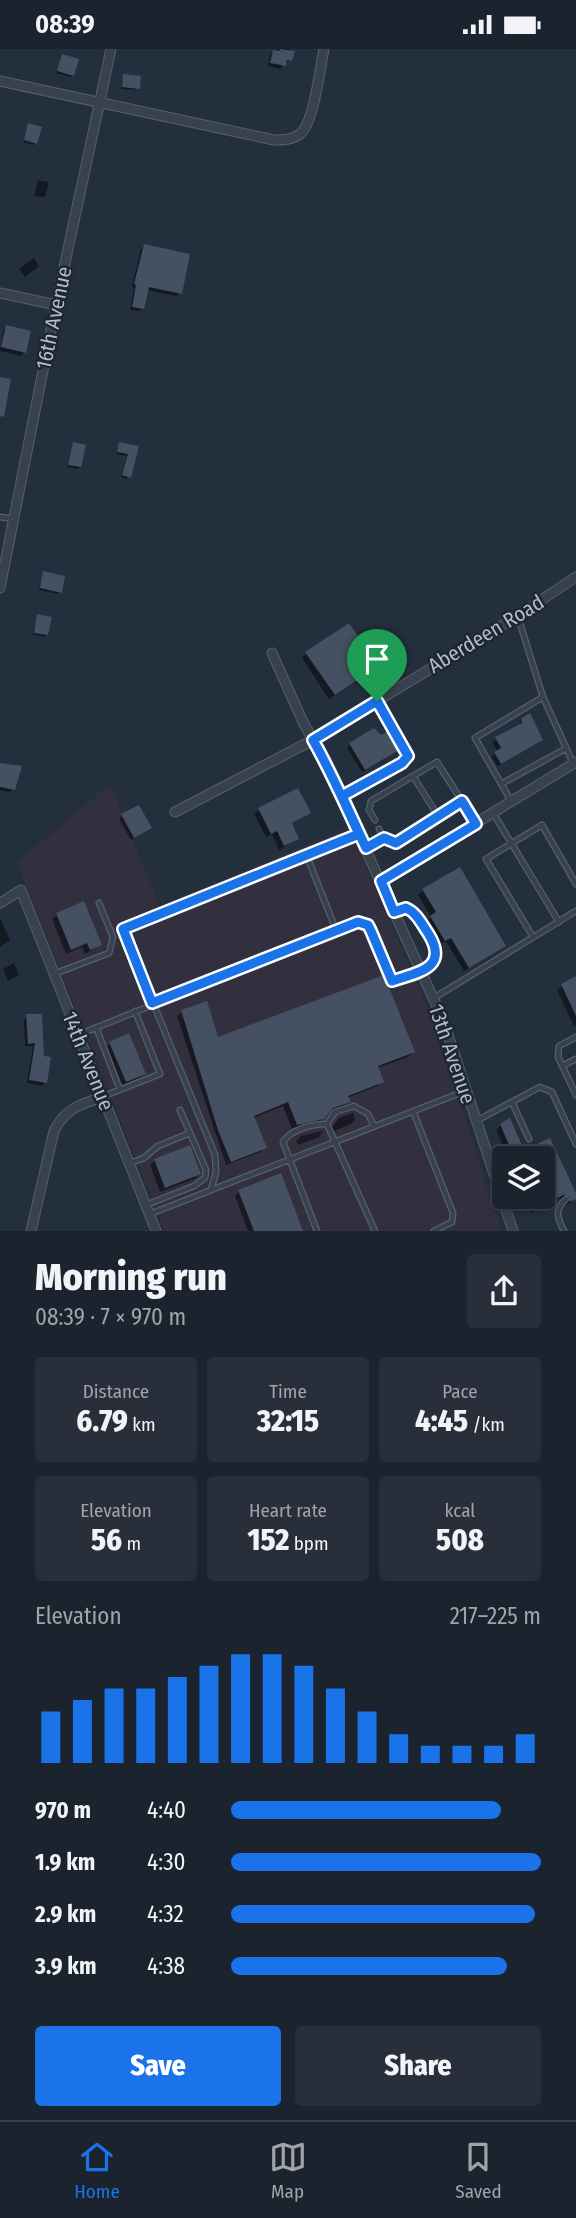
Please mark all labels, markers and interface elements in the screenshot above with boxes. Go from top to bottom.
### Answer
text: 08:39 [35,9,95,40]
street label: 16th Avenue [30,264,78,372]
street label: Aberdeen Road [423,589,549,679]
pin [347,629,407,701]
icon: arrive [358,640,396,678]
street label: 13th Avenue [423,1001,481,1107]
street label: 14th Avenue [56,1008,120,1114]
map controls [492,1146,555,1209]
button: layers [492,1146,555,1209]
text: Morning run [35,1254,227,1300]
button: share [467,1254,541,1328]
text: 08:39 · 7 × 970 m [35,1303,186,1331]
text: Distance [83,1380,149,1403]
text: Time [269,1380,307,1403]
text: Pace [442,1380,478,1403]
text: 6.79 [76,1403,128,1439]
text: 32:15 [257,1403,319,1439]
text: 4:45 [415,1403,468,1439]
text: km [128,1413,156,1436]
text: /km [468,1413,505,1436]
text: Elevation [80,1499,152,1522]
text: Heart rate [249,1499,327,1522]
text: kcal [445,1499,475,1522]
text: 56 [91,1522,122,1558]
text: 152 [247,1522,289,1558]
text: 508 [436,1522,484,1558]
text: m [122,1532,141,1555]
text: bpm [289,1532,329,1555]
text: Elevation [35,1602,122,1630]
text: 217–225 m [450,1602,541,1630]
text: 970 m [35,1796,91,1824]
text: 4:40 [147,1796,186,1824]
text: 1.9 km [35,1848,95,1876]
text: 4:30 [147,1848,186,1876]
text: 2.9 km [35,1900,96,1928]
text: 4:32 [147,1900,184,1928]
text: 3.9 km [35,1952,97,1980]
text: 4:38 [147,1952,185,1980]
button: Save [35,2026,281,2106]
button: Share [295,2026,541,2106]
tab: Home [74,2138,120,2203]
tab: Map [269,2138,307,2203]
tab: Saved [455,2138,502,2203]

